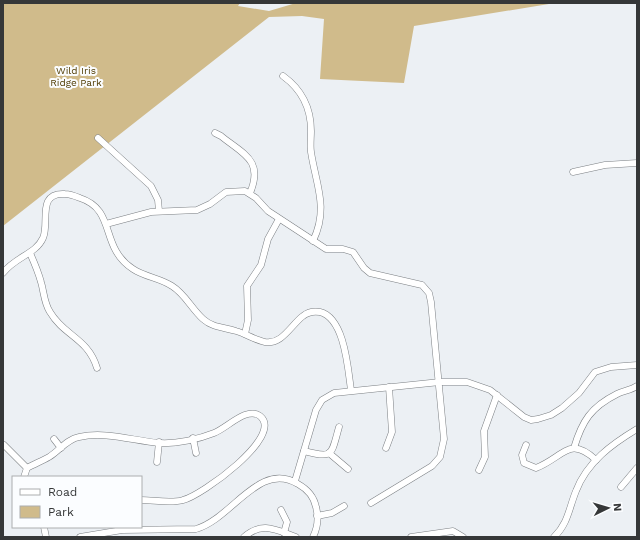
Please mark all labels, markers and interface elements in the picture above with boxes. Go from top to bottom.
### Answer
park label: Wild Iris Ridge Park [50,65,102,88]
legend [12,476,142,528]
text: Road [48,485,77,499]
north arrow [588,488,628,528]
text: N [611,503,624,512]
text: Park [48,505,74,519]

